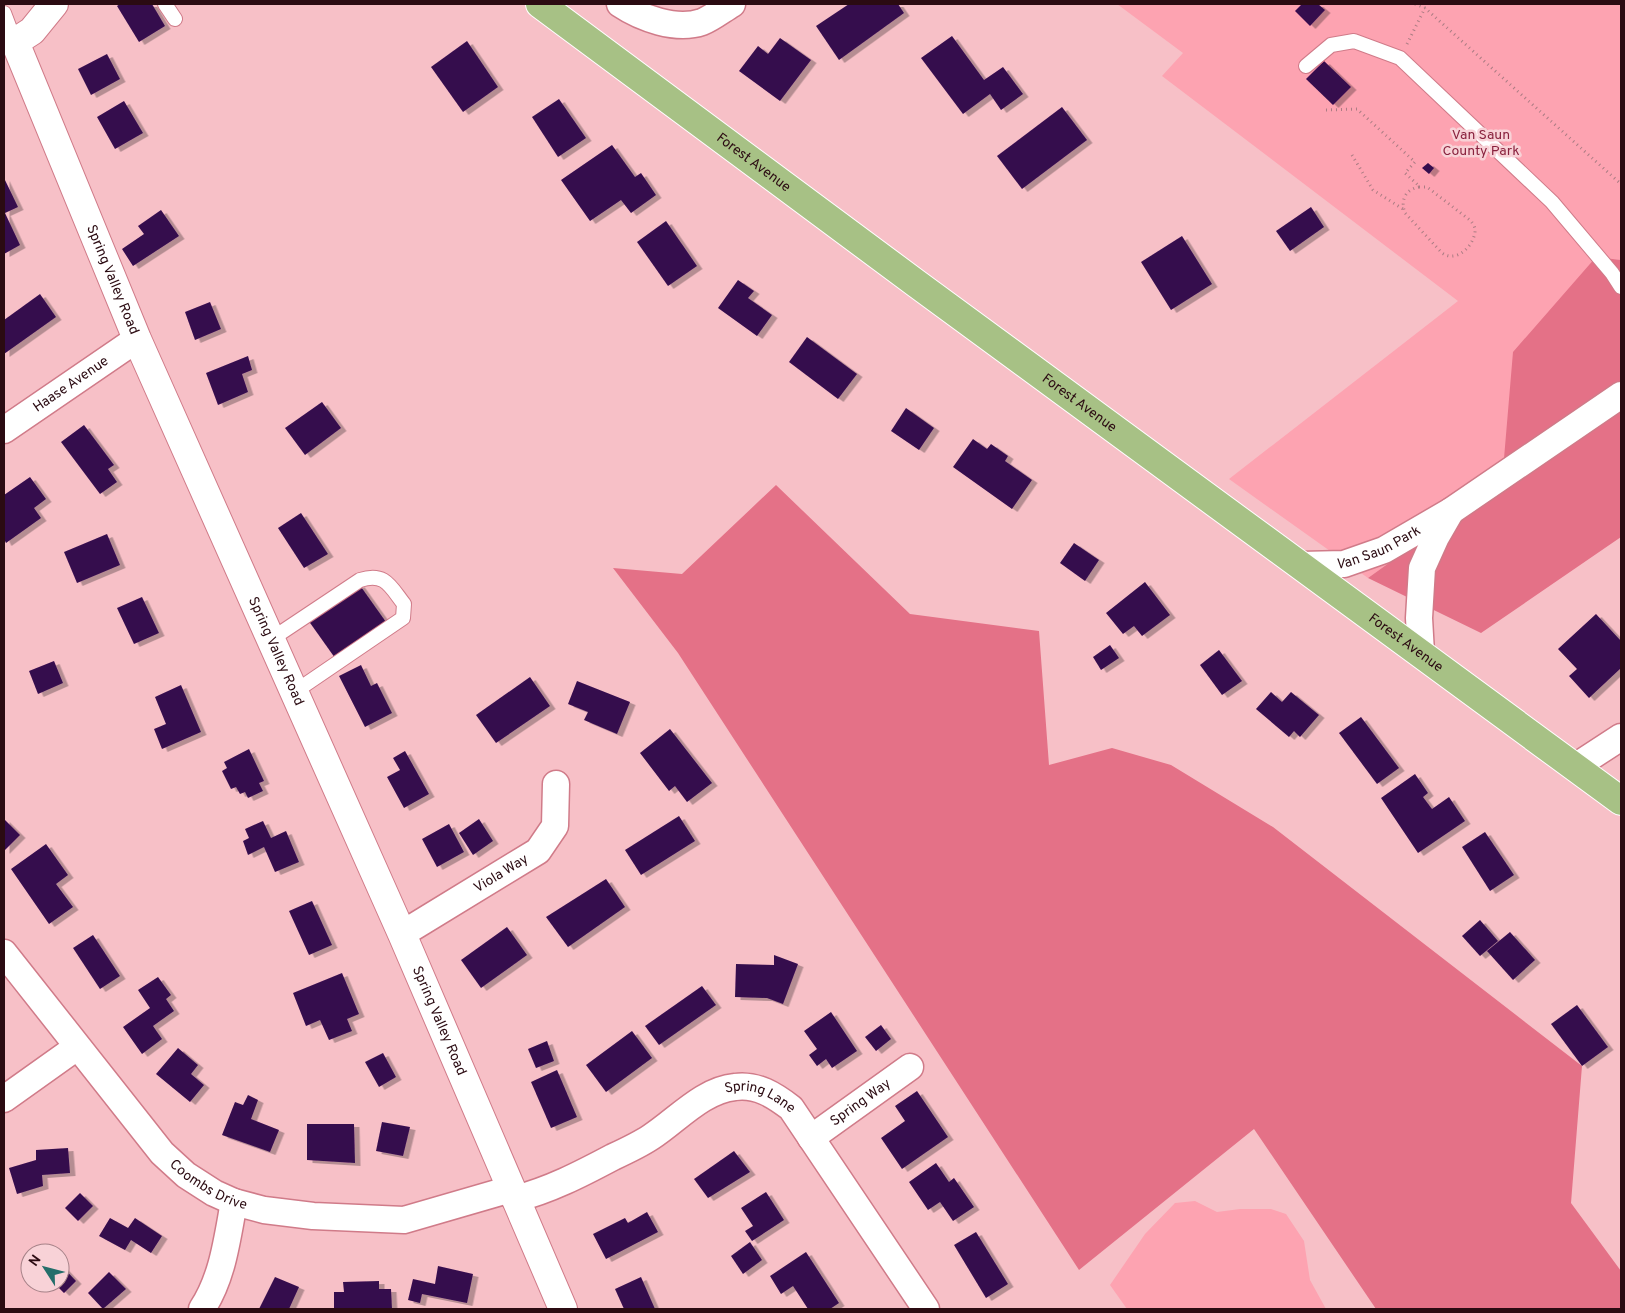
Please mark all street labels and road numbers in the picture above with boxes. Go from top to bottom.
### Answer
street label: Forest Avenue [713,129,794,196]
street label: Spring Valley Road [82,222,143,337]
street label: Haase Avenue [30,352,112,416]
street label: Forest Avenue [1039,370,1120,436]
street label: Van Saun Park [1336,522,1424,573]
street label: Spring Valley Road [244,594,308,708]
street label: Forest Avenue [1365,610,1446,676]
street label: Viola Way [471,850,531,897]
street label: Spring Valley Road [408,964,470,1078]
street label: Spring Way [827,1075,894,1130]
street label: Spring Lane [723,1078,799,1117]
street label: Coombs Drive [166,1156,249,1214]

